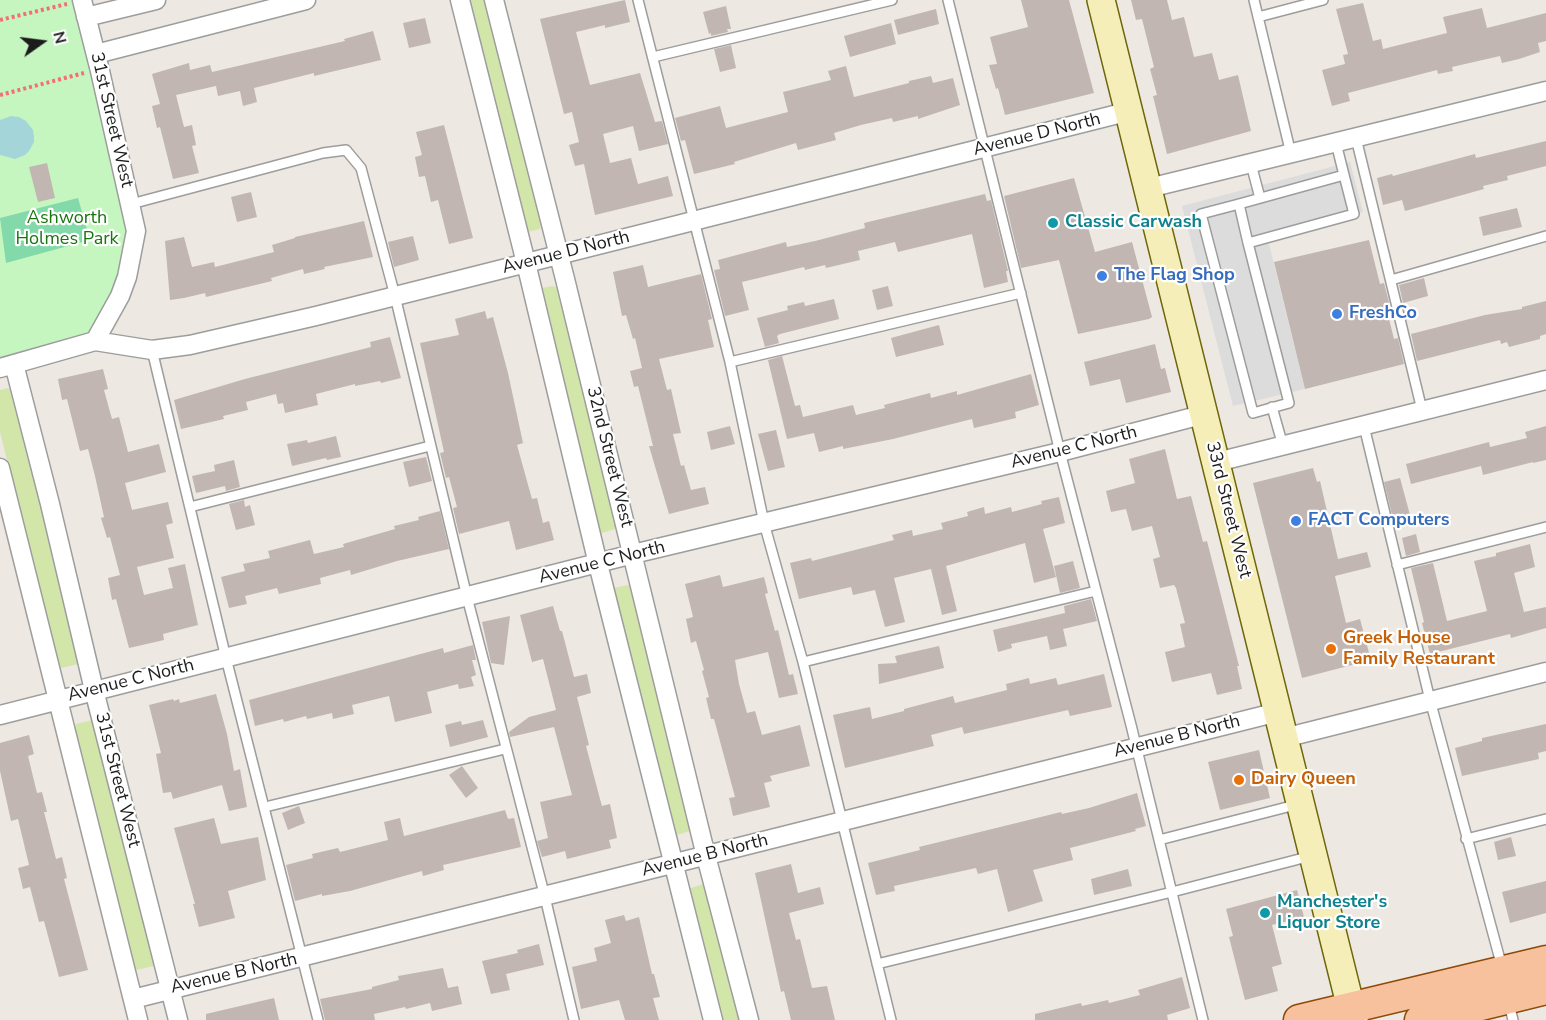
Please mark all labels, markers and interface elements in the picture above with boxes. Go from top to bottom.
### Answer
north arrow [12,12,72,72]
text: N [47,29,72,46]
street label: 31st Street West [85,50,137,190]
street label: Avenue D North [971,109,1103,161]
park label: Ashworth Holmes Park [15,208,119,250]
place label: Classic Carwash [1065,212,1202,234]
marker: Classic Carwash [1046,216,1060,230]
street label: Avenue D North [500,227,632,279]
place label: The Flag Shop [1114,265,1235,287]
marker: The Flag Shop [1095,269,1109,283]
place label: FreshCo [1349,303,1417,325]
marker: FreshCo [1330,307,1344,321]
street label: 32nd Street West [581,385,637,529]
street label: Avenue C North [1009,422,1139,474]
street label: 33rd Street West [1201,439,1255,581]
place label: FACT Computers [1308,510,1450,532]
marker: FACT Computers [1289,514,1303,528]
street label: Avenue C North [537,537,667,589]
place label: Greek House Family Restaurant [1343,628,1495,670]
marker: Greek House Family Restaurant [1324,642,1338,656]
street label: Avenue C North [66,655,196,707]
street label: 31st Street West [90,710,144,850]
street label: Avenue B North [1112,711,1242,763]
place label: Dairy Queen [1251,769,1356,791]
marker: Dairy Queen [1232,773,1246,787]
street label: Avenue B North [640,830,770,882]
place label: Manchester's Liquor Store [1277,892,1387,934]
marker: Manchester's Liquor Store [1258,906,1272,920]
street label: Avenue B North [169,949,299,999]

